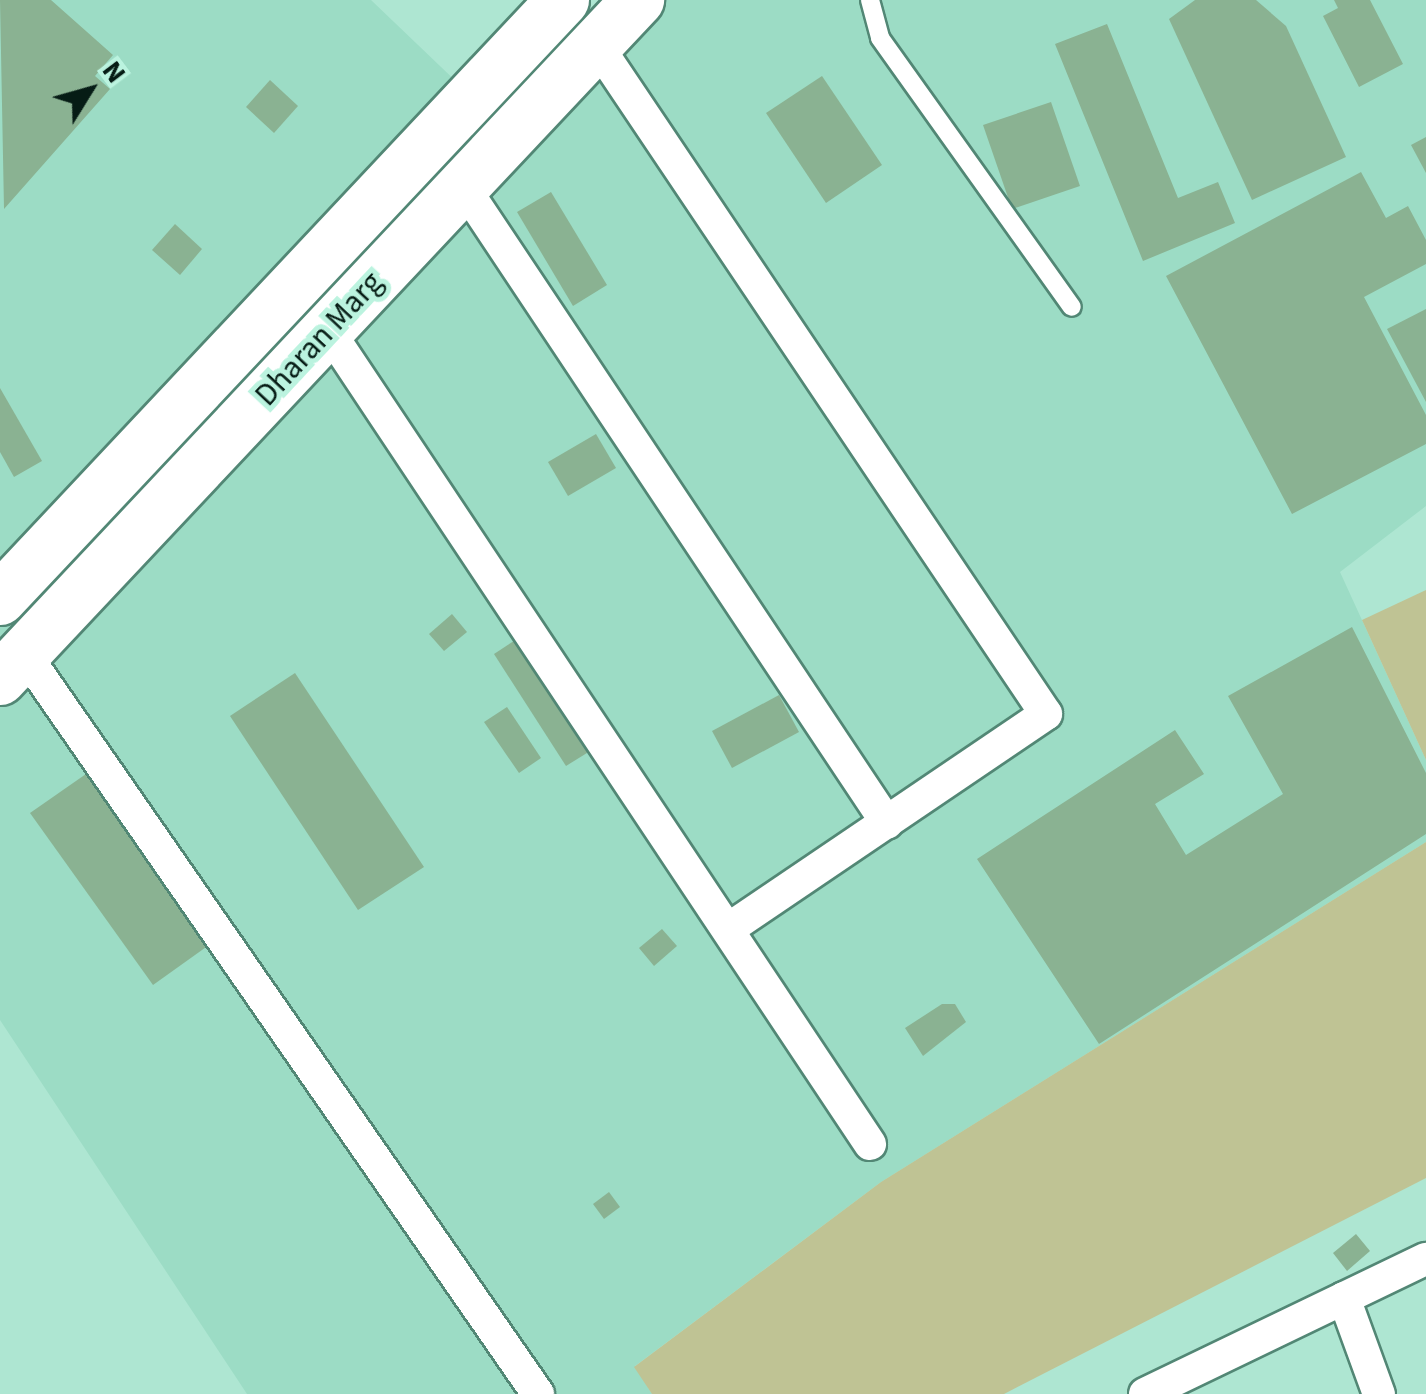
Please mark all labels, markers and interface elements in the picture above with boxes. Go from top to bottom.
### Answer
north arrow [40,40,140,140]
text: N [92,52,136,91]
street label: Dharan Marg [247,264,391,414]

